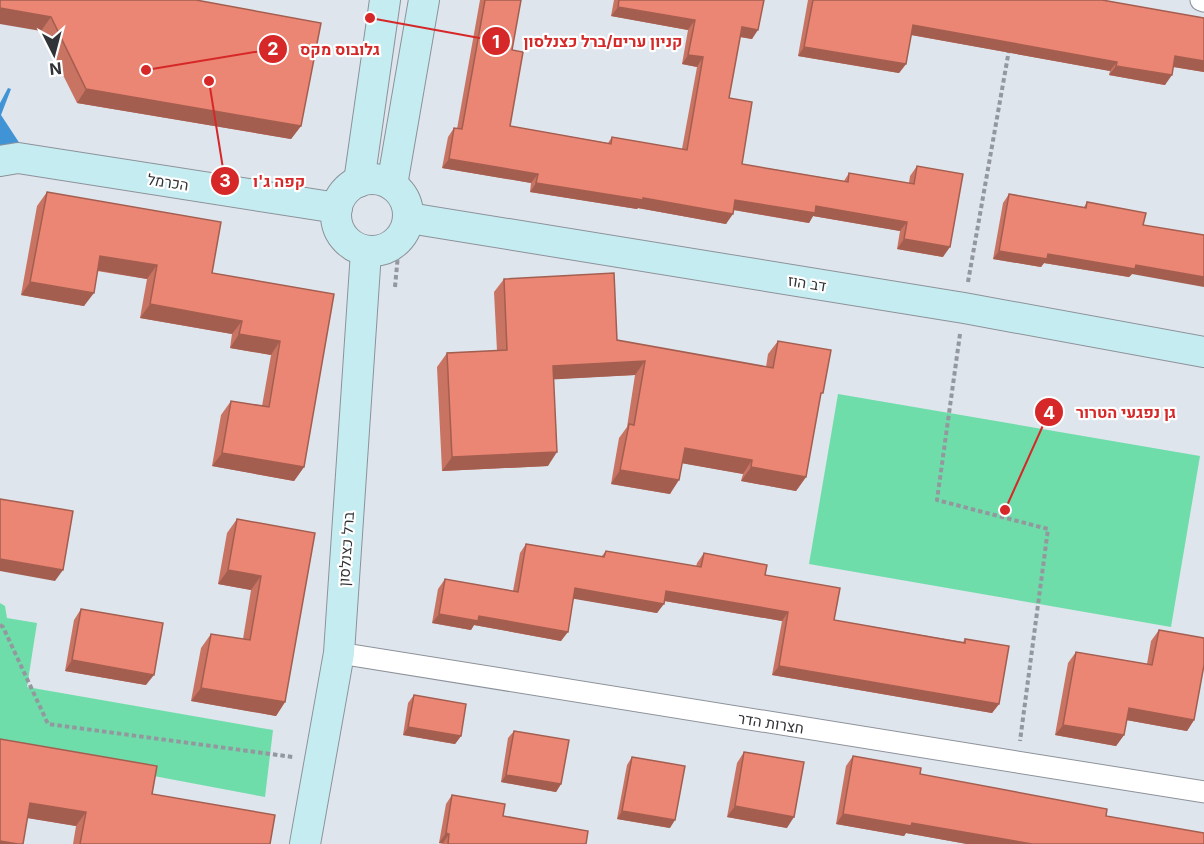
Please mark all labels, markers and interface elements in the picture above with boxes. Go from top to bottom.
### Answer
north arrow [24,24,84,84]
callout: קניון ערים/ברל כצנלסון [481,24,694,58]
text: 1 [492,31,500,52]
text: קניון ערים/ברל כצנלסון [524,31,682,51]
callout: גלובוס מקס [258,32,392,66]
text: 2 [267,38,279,59]
text: גלובוס מקס [300,39,380,59]
text: N [48,58,63,80]
callout: קפה ג'ו [210,164,317,198]
street label: הכרמל [146,169,190,195]
text: 3 [219,170,231,191]
text: קפה ג'ו [253,171,305,191]
street label: דב הוז [787,271,828,295]
callout: גן נפגעי הטרור [1034,395,1188,429]
text: 4 [1043,402,1055,423]
text: גן נפגעי הטרור [1076,402,1176,422]
street label: ברל כצנלסון [334,511,358,587]
street label: חצרות הדר [737,708,805,738]

